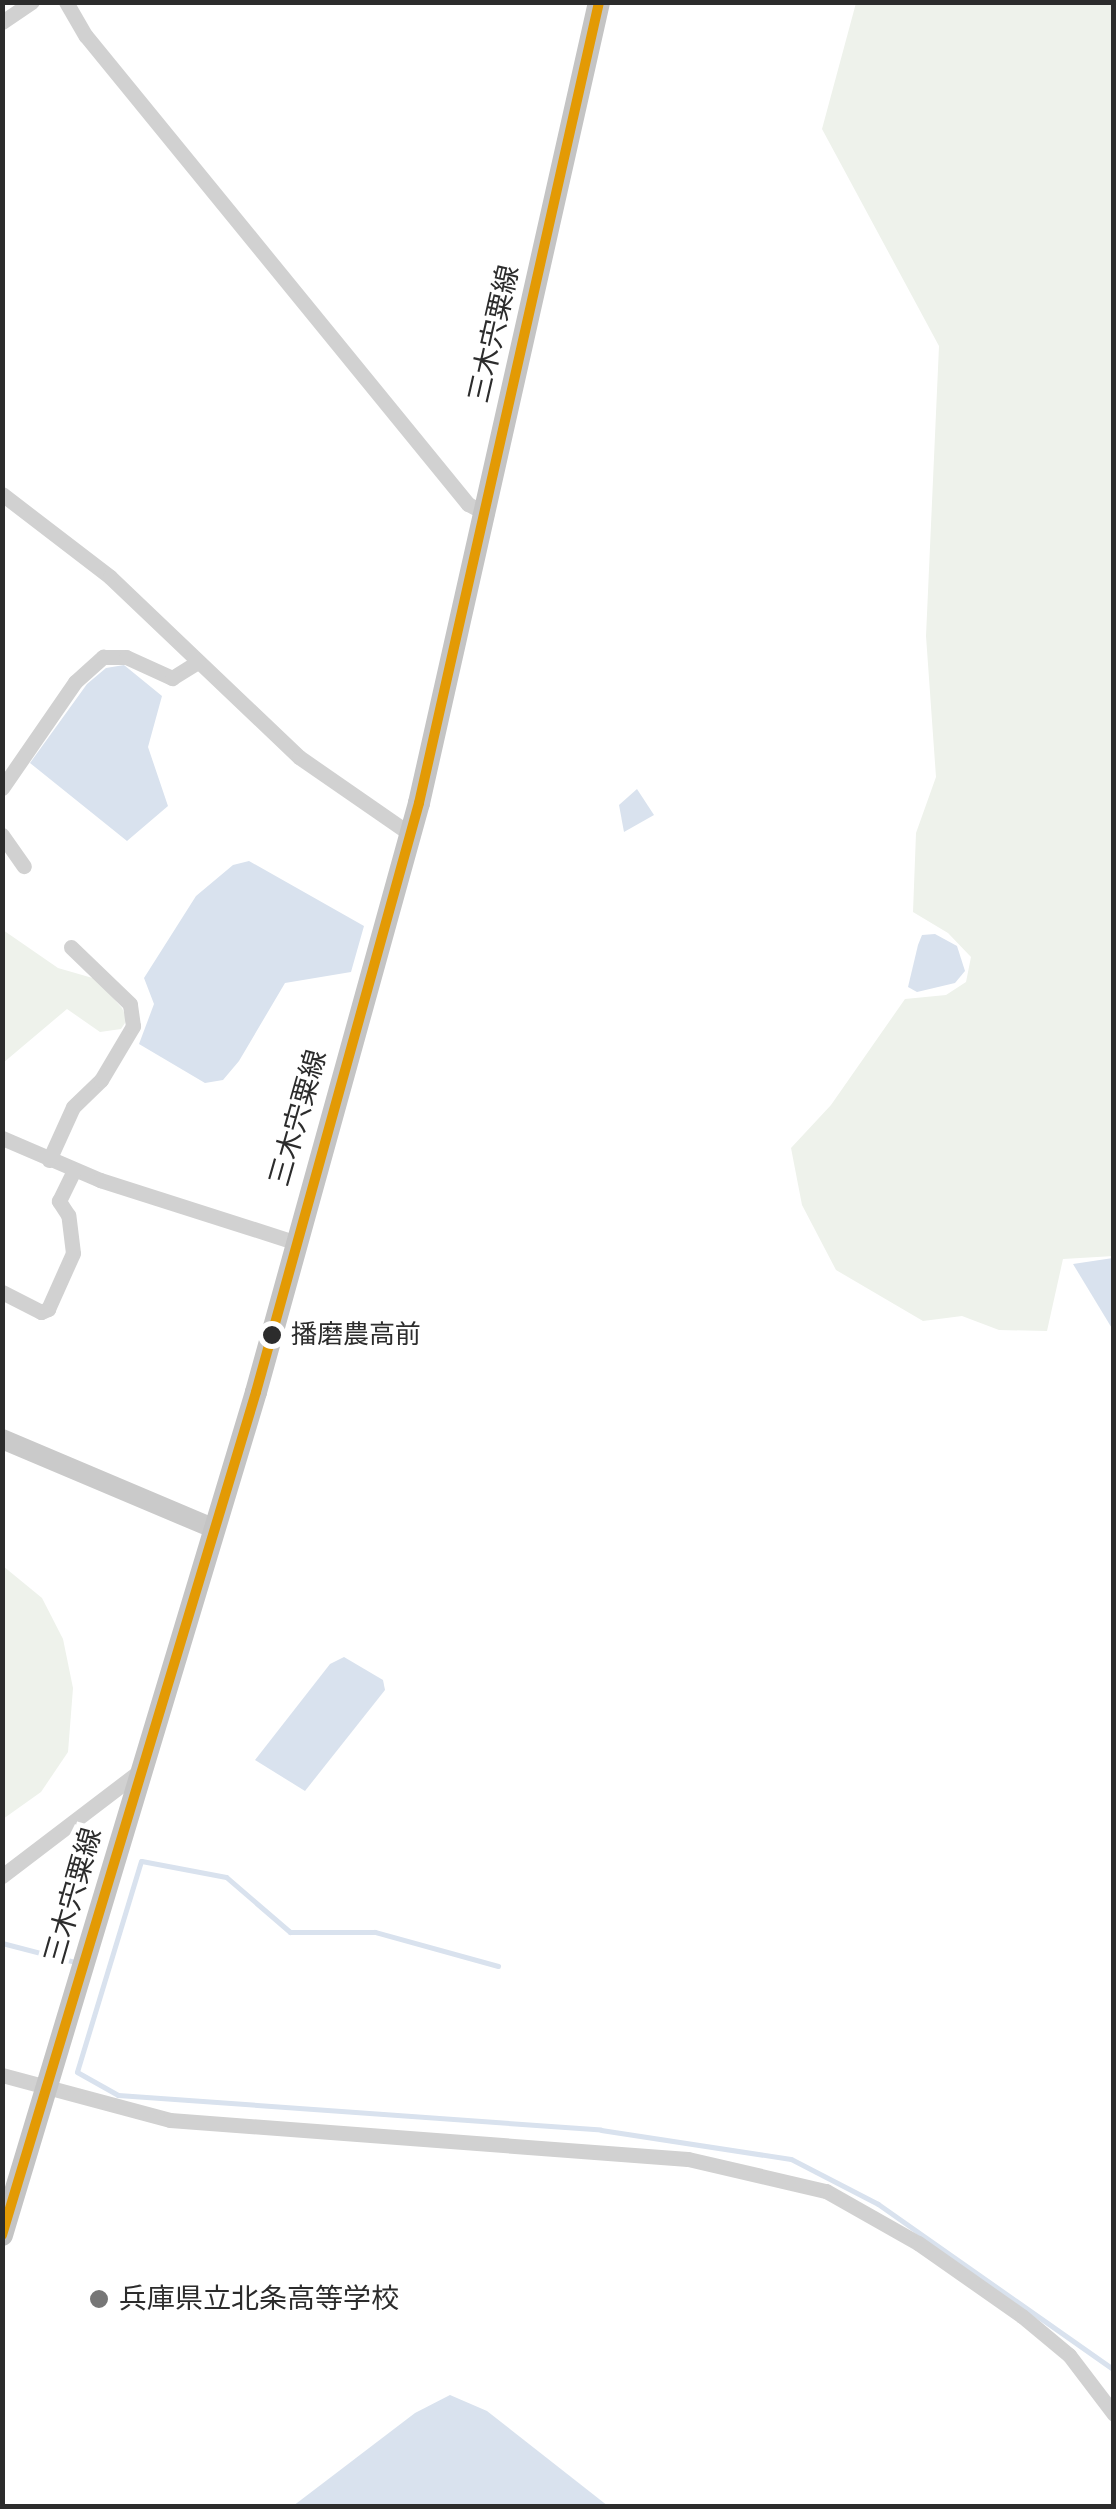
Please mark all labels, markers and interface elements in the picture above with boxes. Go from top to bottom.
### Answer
street label: 三木宍粟線 [462,262,526,406]
street label: 三木宍粟線 [263,1046,333,1190]
place label: 播磨農高前 [291,1319,421,1351]
marker: 播磨農高前 [262,1325,282,1345]
street label: 三木宍粟線 [38,1824,108,1968]
place label: 兵庫県立北条高等学校 [119,2282,399,2316]
marker: 兵庫県立北条高等学校 [88,2288,110,2310]

